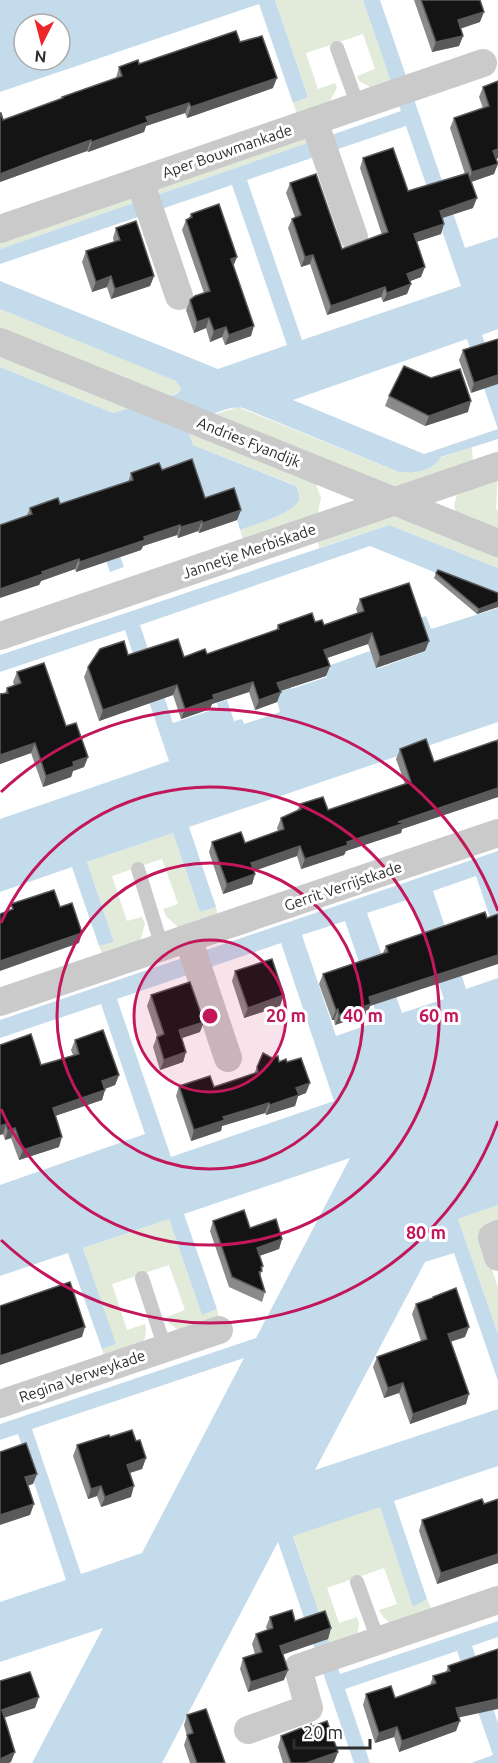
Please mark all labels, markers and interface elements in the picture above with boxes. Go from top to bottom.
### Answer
north arrow [12,12,72,72]
text: N [34,47,47,66]
street label: Aper Bouwmankade [160,121,294,181]
street label: Andries Fyandijk [195,414,303,471]
street label: Jannetje Merbiskade [180,520,318,582]
street label: Gerrit Verrijstkade [282,858,404,914]
text: 20 m [266,1005,306,1025]
text: 40 m [343,1005,383,1025]
text: 60 m [419,1005,459,1025]
centre of rings [200,1006,220,1026]
text: 80 m [406,1222,446,1242]
street label: Regina Verweykade [17,1346,147,1406]
scale bar [294,1712,370,1750]
text: 20 m [303,1722,343,1742]

